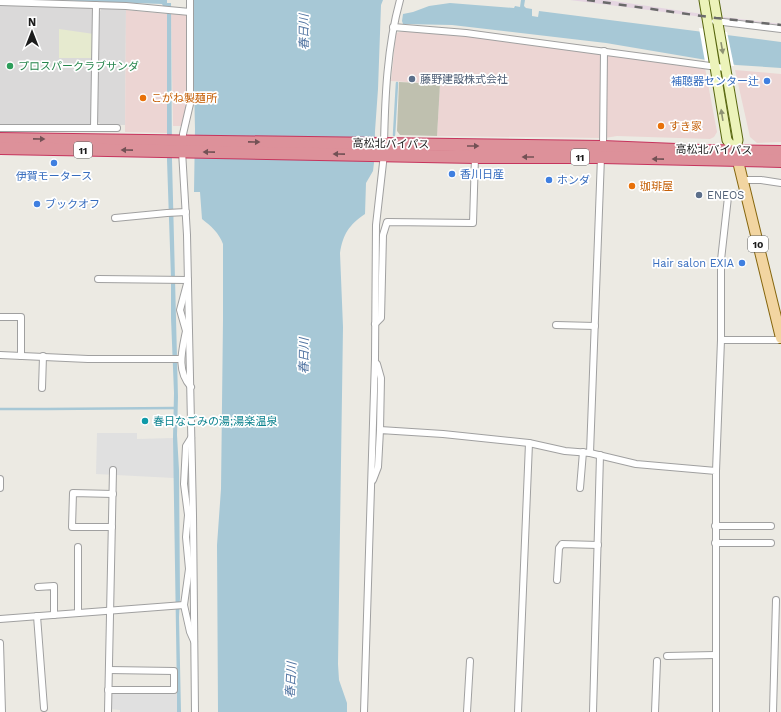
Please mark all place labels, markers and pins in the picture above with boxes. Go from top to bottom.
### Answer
place label: プロスパークラブサンダ [18,60,139,73]
marker: プロスパークラブサンダ [5,61,15,71]
place label: 藤野建設株式会社 [420,73,508,86]
marker: 藤野建設株式会社 [407,74,417,84]
place label: 補聴器センター辻 [671,75,759,88]
marker: 補聴器センター辻 [762,76,772,86]
place label: こがね製麺所 [151,92,218,105]
marker: こがね製麺所 [138,93,148,103]
place label: すき家 [669,120,702,133]
marker: すき家 [656,121,666,131]
marker: 伊賀モータース [49,158,59,168]
place label: 香川日産 [460,168,504,181]
marker: 香川日産 [447,169,457,179]
place label: 伊賀モータース [16,170,92,183]
place label: ホンダ [557,174,590,187]
marker: ホンダ [544,175,554,185]
place label: 珈琲屋 [640,180,673,193]
marker: 珈琲屋 [627,181,637,191]
place label: ENEOS [707,189,744,202]
marker: ENEOS [694,190,704,200]
place label: ブックオフ [45,198,100,211]
marker: ブックオフ [32,199,42,209]
place label: Hair salon EXIA [652,257,734,270]
marker: Hair salon EXIA [737,258,747,268]
place label: 春日なごみの湯;湯楽温泉 [153,415,278,428]
marker: 春日なごみの湯;湯楽温泉 [140,416,150,426]

